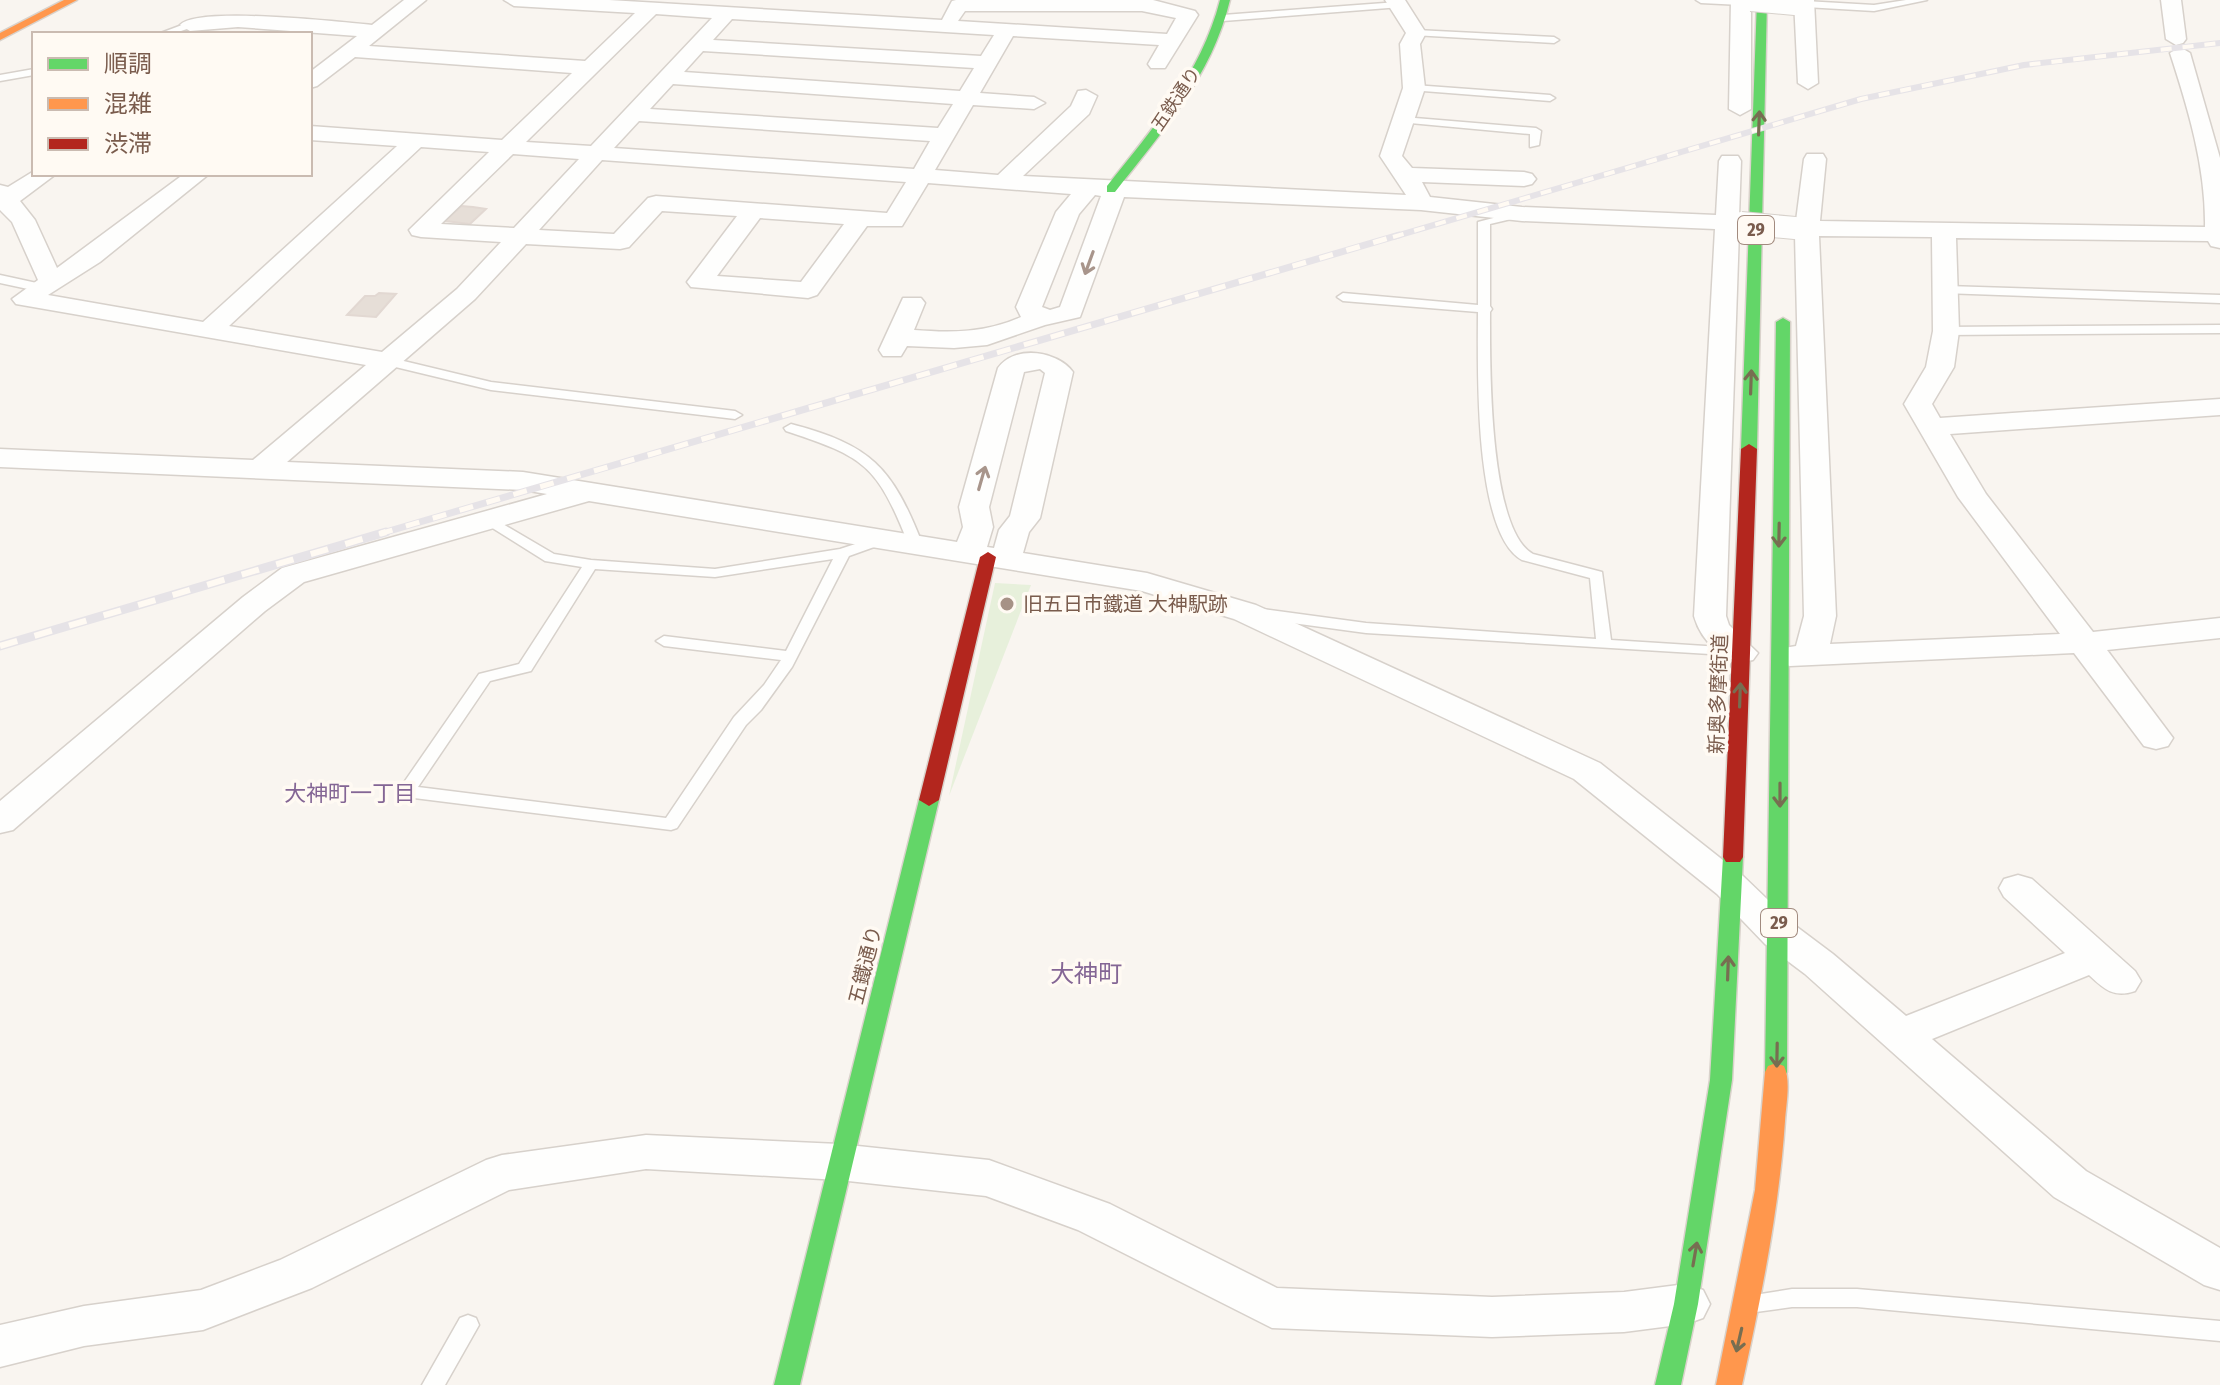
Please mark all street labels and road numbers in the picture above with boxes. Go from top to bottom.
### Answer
street label: 五鉄通り [1147,63,1205,135]
road number: 29 [1738,216,1774,244]
street label: 新奥多摩街道 [1704,634,1732,754]
road number: 29 [1761,909,1797,937]
street label: 五鐵通り [844,923,886,1007]

